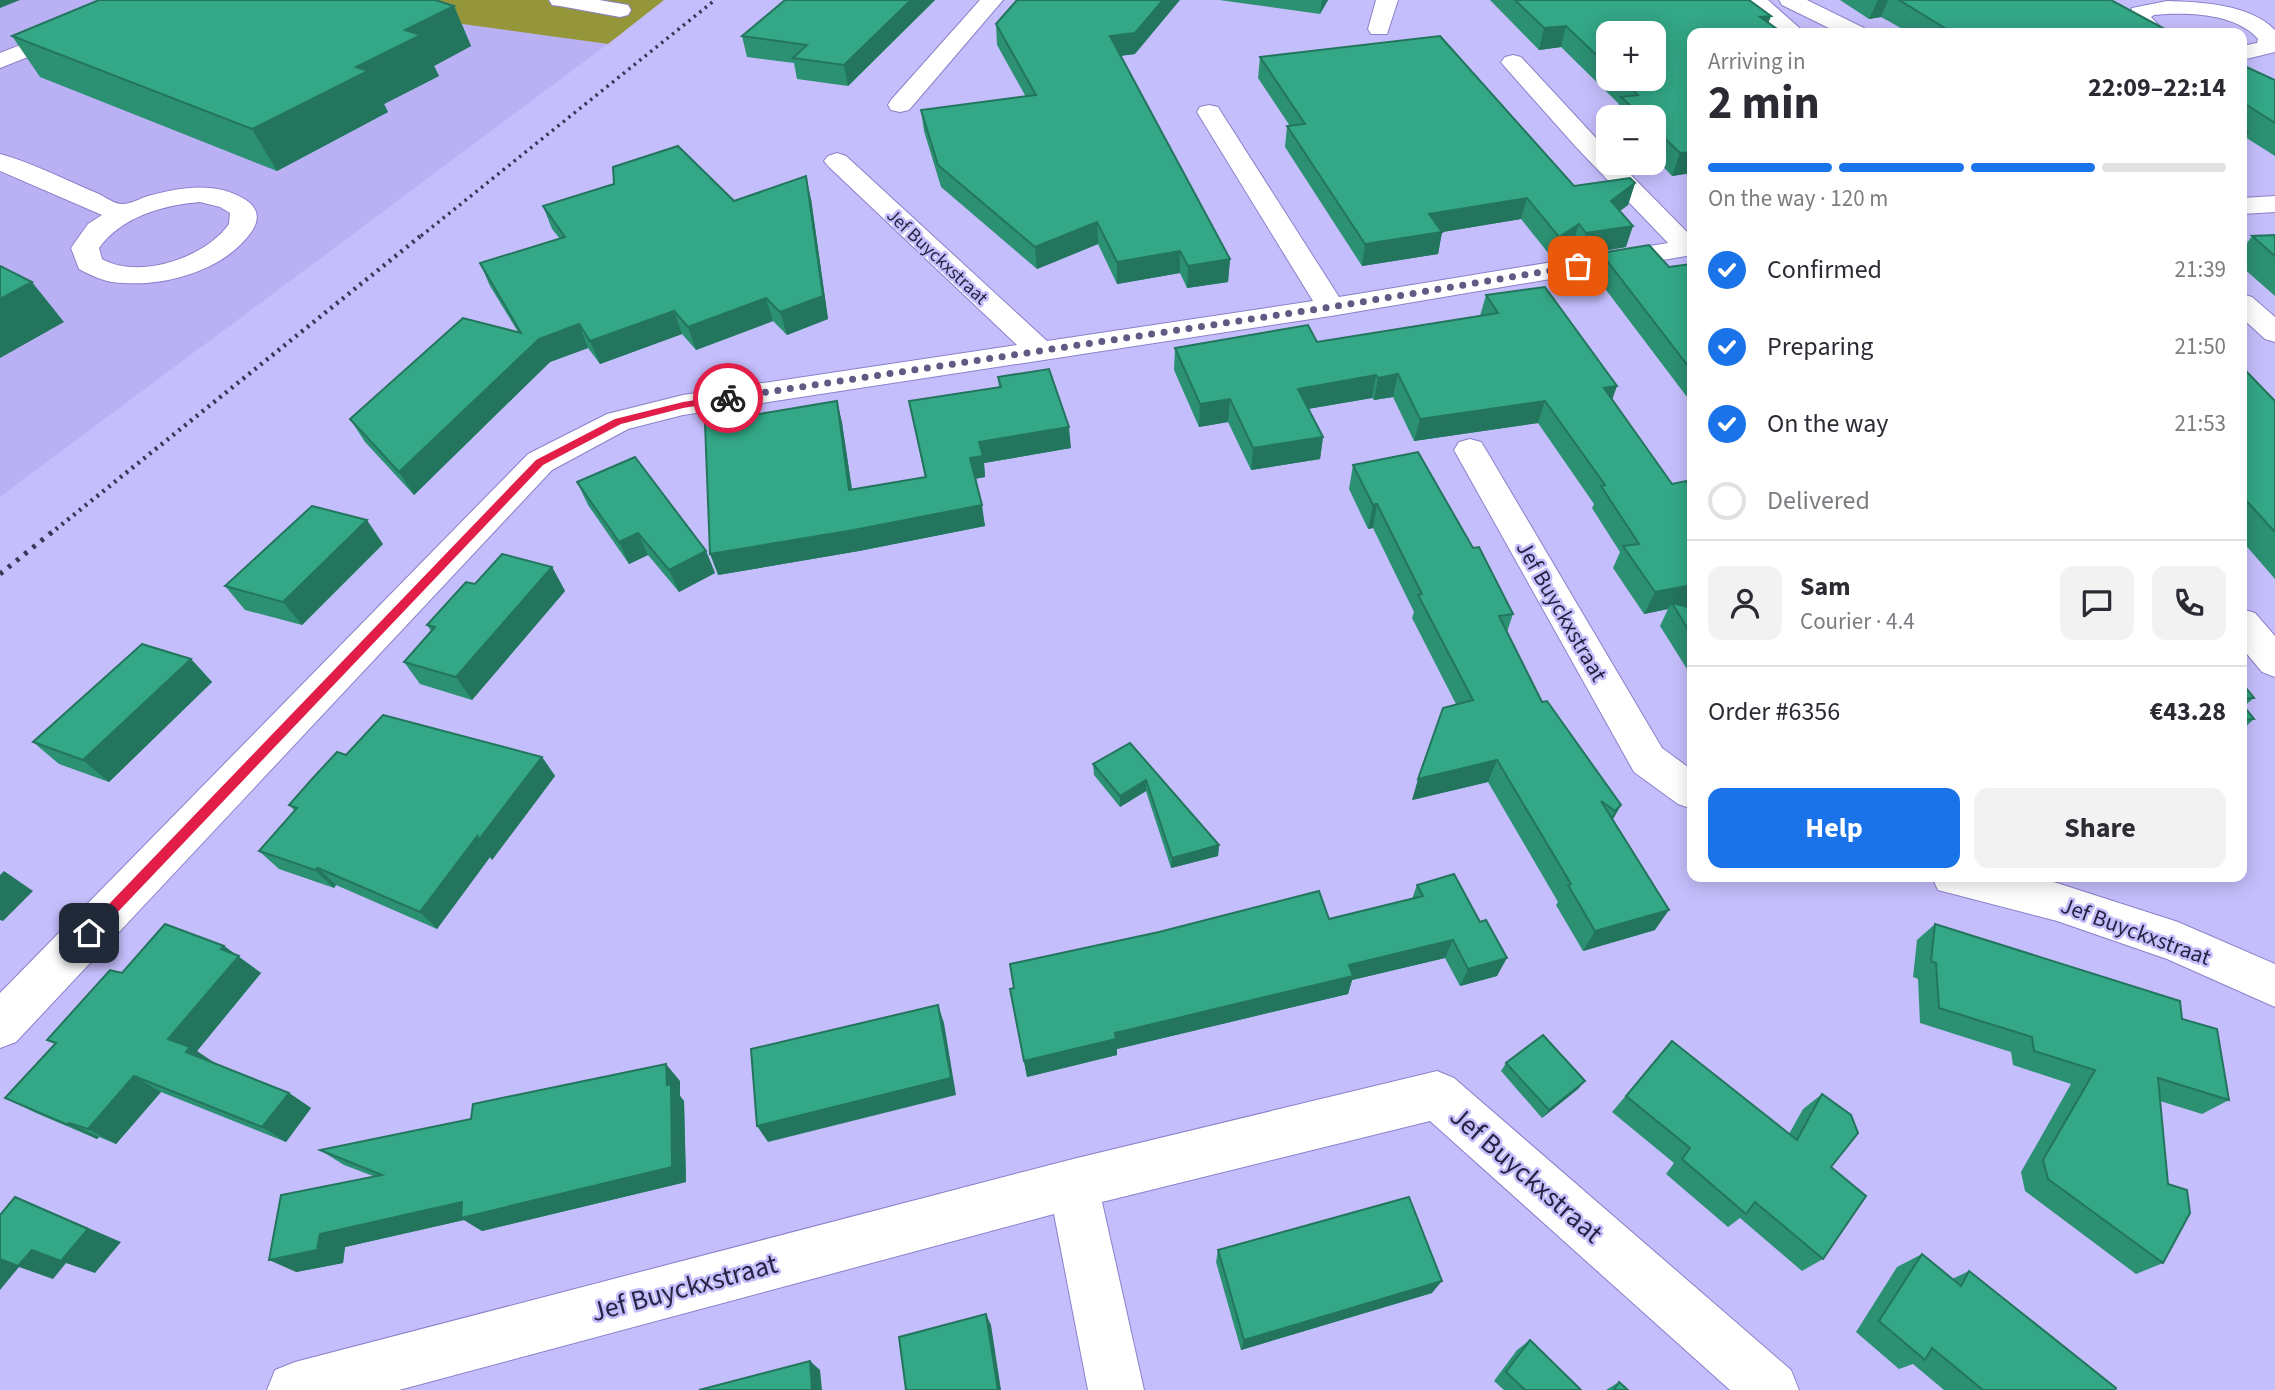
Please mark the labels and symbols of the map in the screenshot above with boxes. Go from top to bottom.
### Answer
street label: Jef Buyckxstraat [880,203,994,312]
pin [1548,236,1608,296]
courier [693,363,763,433]
street label: Jef Buyckxstraat [1508,535,1615,688]
street label: Jef Buyckxstraat [2056,889,2216,974]
pin [59,903,119,963]
street label: Jef Buyckxstraat [1441,1097,1612,1253]
street label: Jef Buyckxstraat [587,1244,782,1332]

